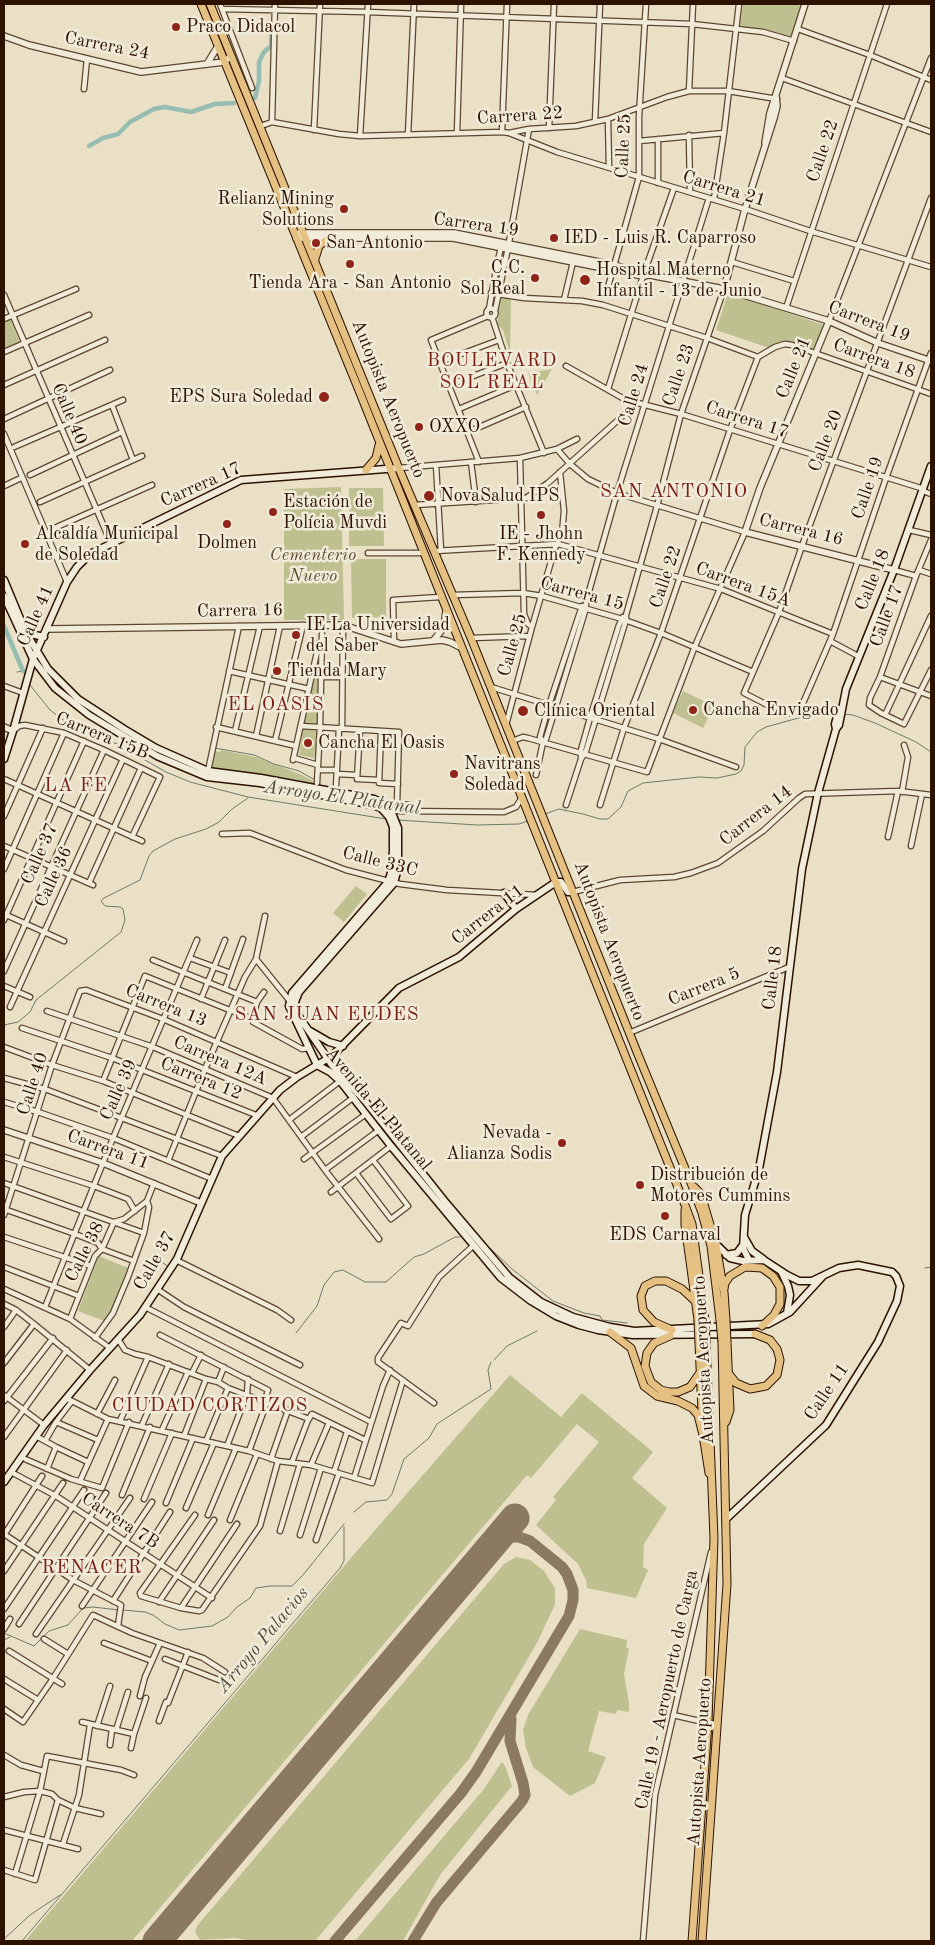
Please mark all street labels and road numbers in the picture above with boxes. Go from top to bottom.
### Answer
street label: Carrera 24 [63,27,151,65]
street label: Carrera 22 [476,102,564,130]
street label: Calle 25 [612,113,636,179]
street label: Calle 22 [802,117,844,185]
street label: Carrera 21 [680,166,768,212]
street label: Carrera 19 [432,208,520,242]
street label: Carrera 19 [825,296,913,348]
street label: Autopista Aeropuerto [346,317,430,481]
street label: Calle 21 [772,334,816,402]
street label: Carrera 18 [830,334,918,384]
street label: Calle 23 [658,341,700,409]
street label: Calle 24 [614,361,654,429]
street label: Calle 40 [46,380,92,448]
street label: Carrera 17 [703,396,791,444]
street label: Calle 20 [804,407,848,475]
street label: Calle 19 [847,454,889,522]
street label: Carrera 17 [157,458,245,512]
street label: Carrera 16 [757,509,845,551]
street label: Calle 22 [645,543,687,611]
street label: Calle 18 [851,546,895,614]
street label: Carrera 15A [692,558,794,612]
street label: Carrera 15 [538,572,626,616]
street label: Calle 41 [13,582,59,650]
street label: Calle 17 [866,582,908,650]
street label: Carrera 16 [197,599,283,623]
street label: Calle 25 [494,611,532,679]
street label: Carrera 15B [52,708,152,764]
street label: Carrera 14 [715,781,797,851]
street label: Calle 37 [17,820,63,888]
street label: Calle 33C [340,842,420,882]
street label: Calle 36 [31,843,77,911]
street label: Autopista Aeropuerto [569,858,649,1024]
street label: Carrera 11 [447,880,529,950]
street label: Calle 18 [758,944,788,1012]
street label: Carrera 5 [665,963,743,1011]
street label: Carrera 13 [122,980,210,1032]
street label: Carrera 12A [170,1032,270,1090]
street label: Avenida El Platanal [320,1043,436,1175]
street label: Calle 40 [13,1050,53,1118]
street label: Carrera 12 [157,1053,245,1105]
street label: Calle 39 [96,1056,142,1124]
street label: Carrera 11 [64,1125,152,1175]
street label: Calle 38 [61,1218,109,1286]
street label: Calle 37 [129,1228,181,1294]
street label: Autopista Aeropuerto [689,1275,719,1445]
street label: Calle 11 [800,1359,854,1425]
street label: Carrera 7B [77,1488,163,1554]
street label: Calle 19 - Aeropuerto de Carga [631,1568,703,1812]
street label: Autopista Aeropuerto [683,1677,717,1847]

